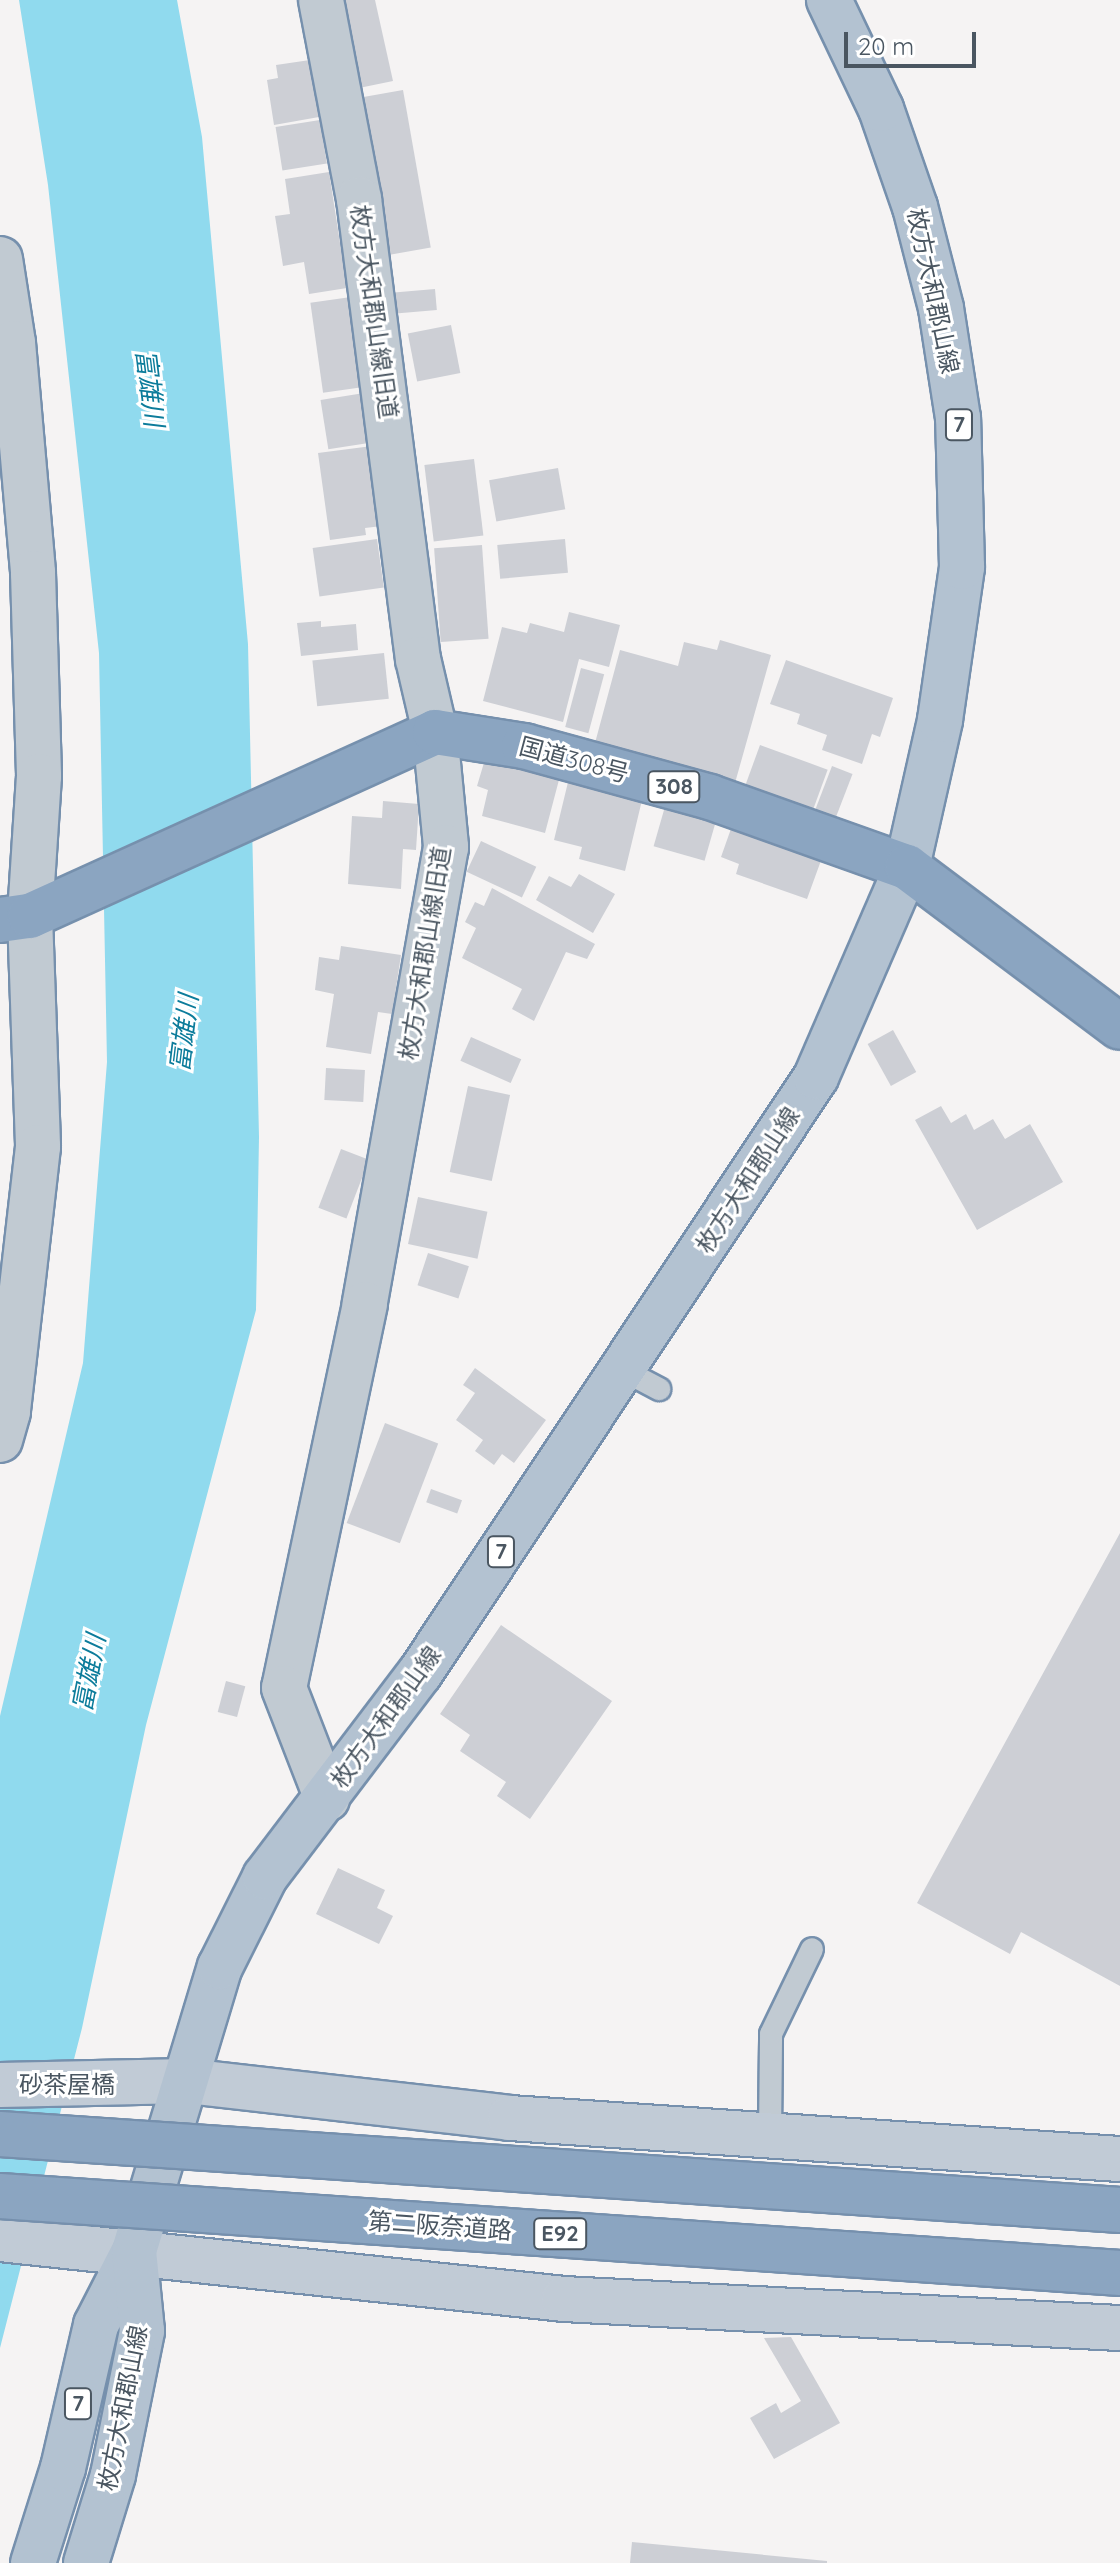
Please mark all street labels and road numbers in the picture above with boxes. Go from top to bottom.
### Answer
street label: 枚方大和郡山線旧道 [345,203,403,421]
street label: 枚方大和郡山線 [901,206,965,376]
road number: 7 [943,407,975,443]
street label: 国道308号 [516,732,632,788]
road number: 308 [646,769,702,805]
street label: 枚方大和郡山線旧道 [394,844,456,1062]
street label: 枚方大和郡山線 [690,1102,806,1258]
road number: 7 [485,1534,517,1570]
street label: 枚方大和郡山線 [325,1641,447,1793]
street label: 砂茶屋橋 [19,2071,115,2099]
street label: 第二阪奈道路 [367,2207,513,2245]
road number: E92 [532,2216,588,2252]
street label: 枚方大和郡山線 [93,2323,153,2493]
road number: 7 [62,2386,94,2422]

